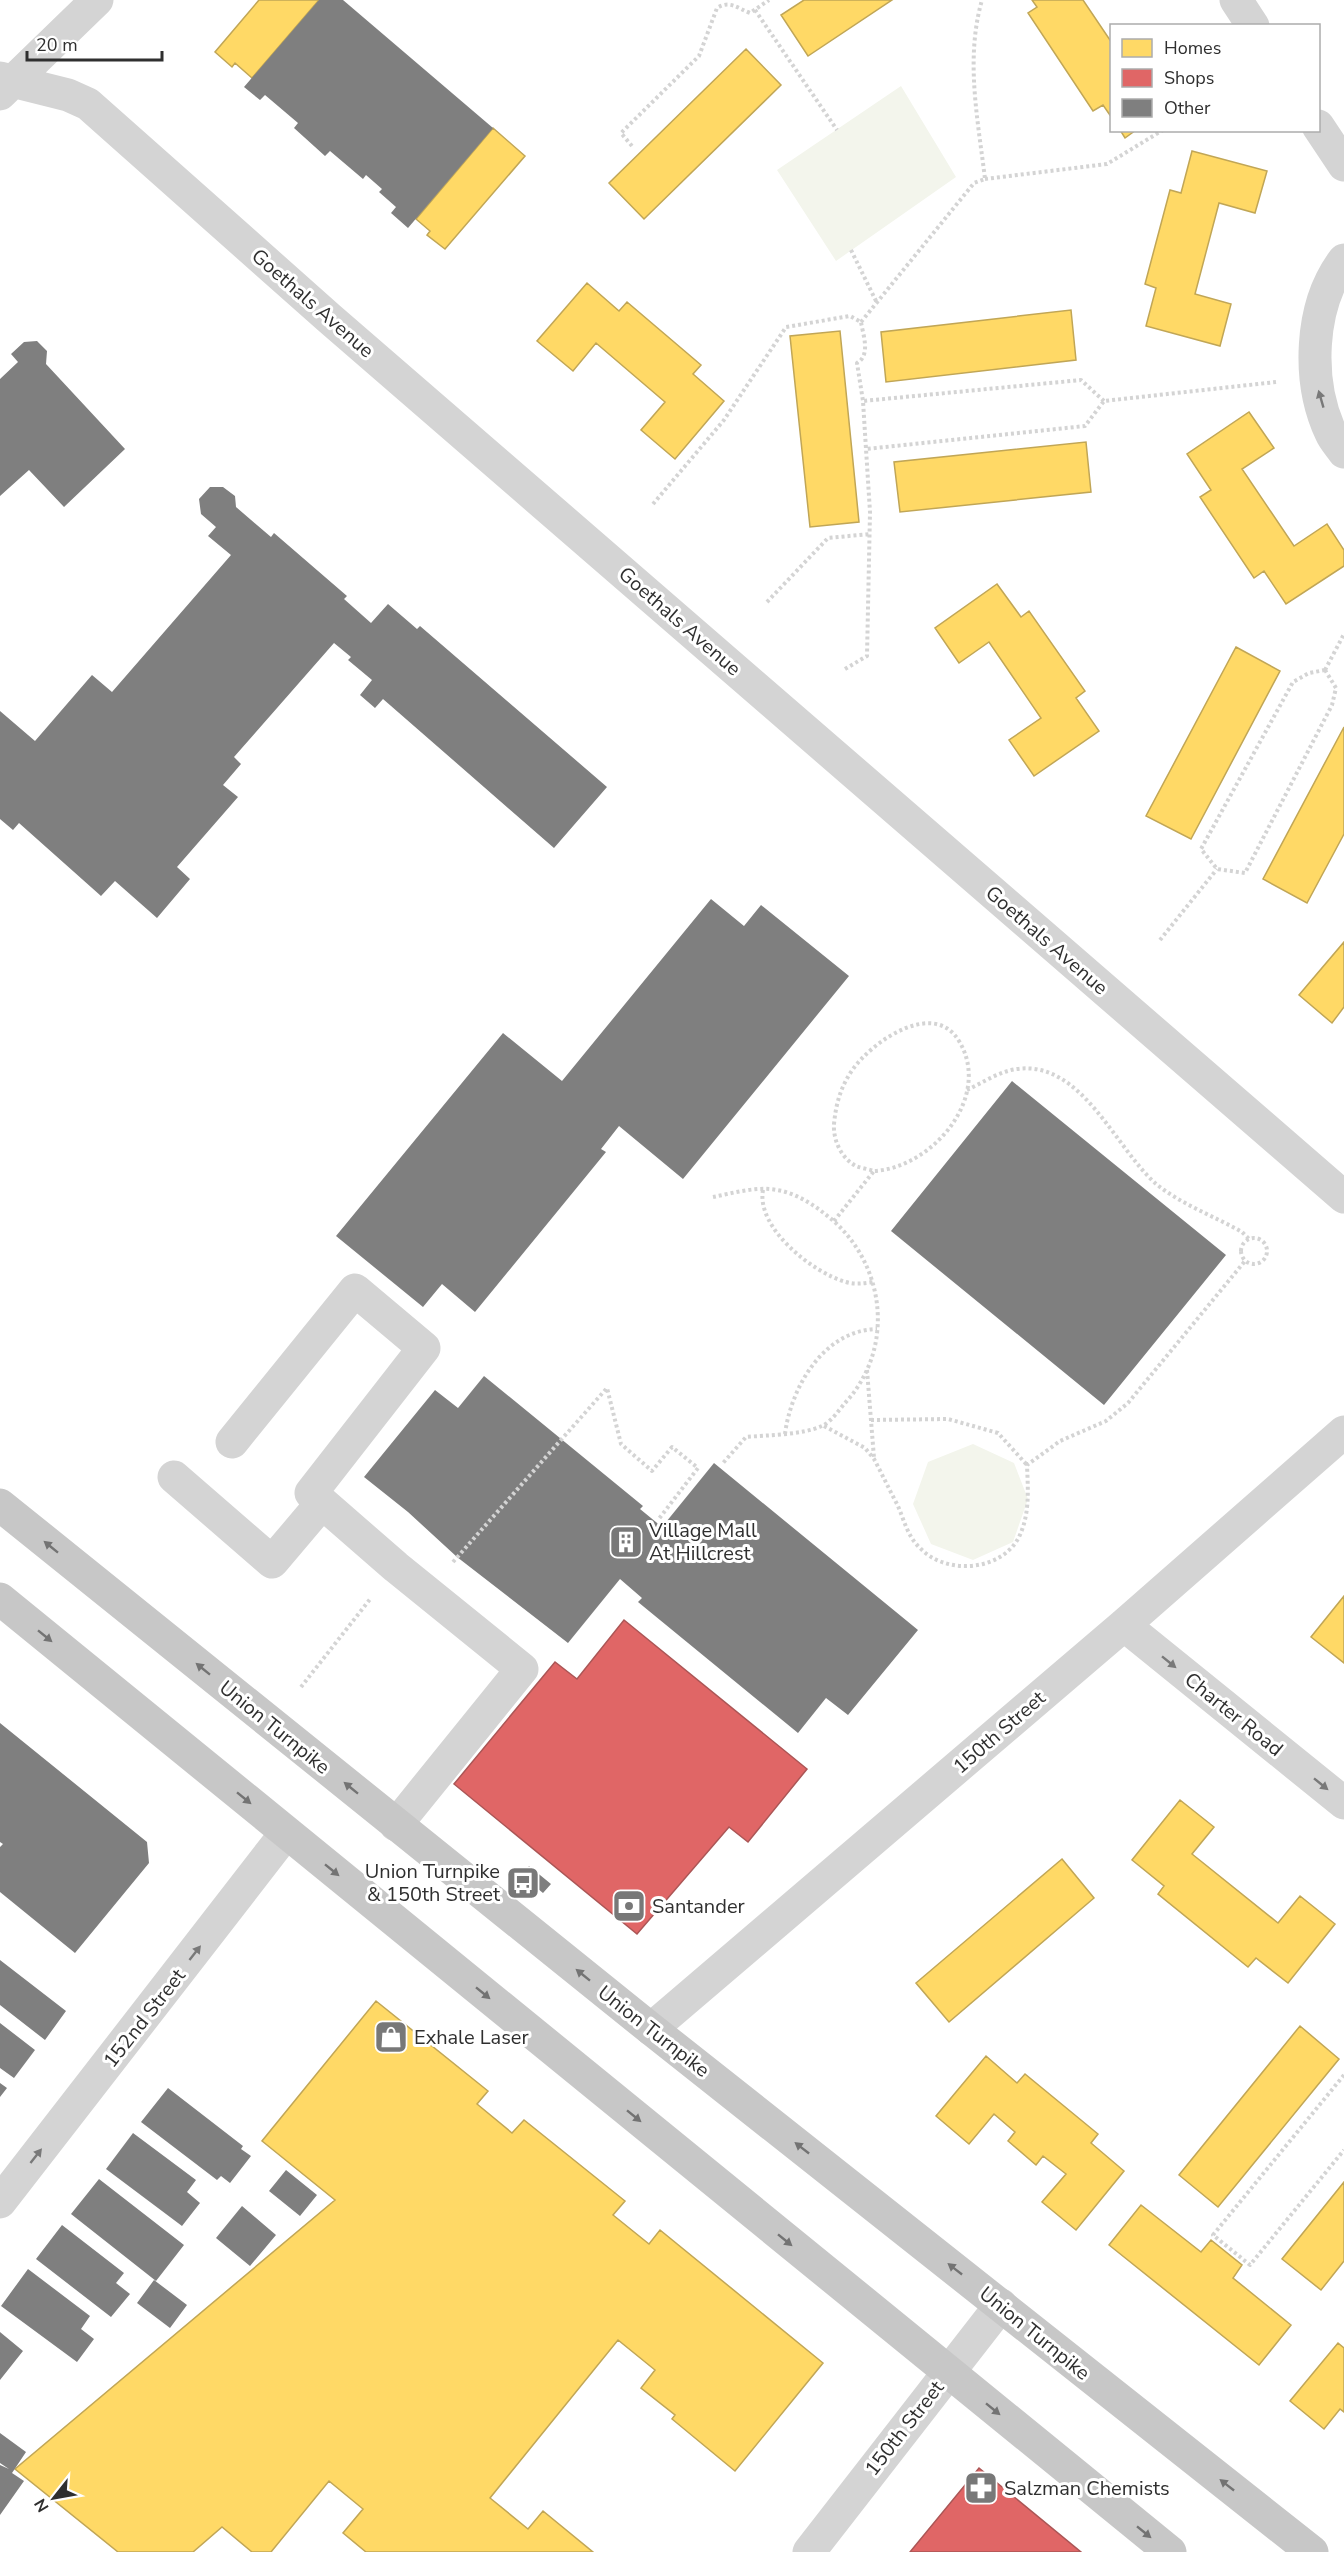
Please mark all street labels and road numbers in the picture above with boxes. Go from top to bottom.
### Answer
street label: Goethals Avenue [246,243,380,364]
street label: Goethals Avenue [613,561,747,682]
street label: Goethals Avenue [980,880,1114,1001]
street label: Charter Road [1179,1666,1289,1762]
street label: Union Turnpike [214,1674,336,1780]
street label: 150th Street [947,1684,1052,1780]
street label: 152nd Street [97,1962,192,2073]
street label: Union Turnpike [592,1979,715,2084]
street label: Union Turnpike [974,2280,1096,2386]
street label: 150th Street [859,2374,951,2482]

